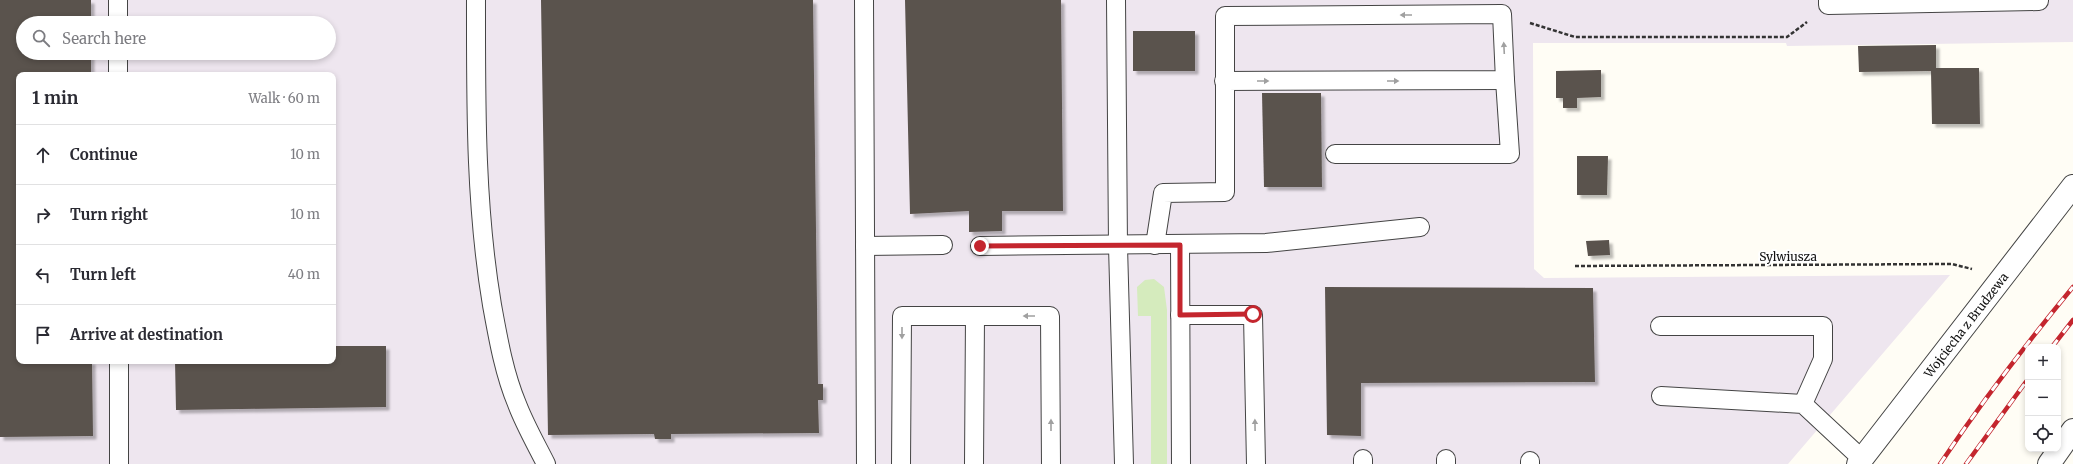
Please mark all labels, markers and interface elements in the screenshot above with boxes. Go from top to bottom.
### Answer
one-way arrow [1399,12,1412,18]
search box [16,16,336,60]
icon: search [30,27,52,49]
text: Search here [62,29,146,48]
one-way arrow [1500,42,1507,54]
one-way arrow [1257,78,1270,84]
one-way arrow [1387,78,1400,84]
text: 1 min [32,87,78,109]
text: Walk · 60 m [248,90,320,107]
icon: ahead [32,144,54,166]
text: Continue [70,145,138,164]
text: 10 m [290,146,320,163]
icon: right [32,204,54,226]
text: Turn right [70,205,148,224]
text: 10 m [290,206,320,223]
route end [971,237,989,255]
street label: Sylwiusza [1759,249,1817,264]
icon: left [32,264,54,286]
text: Turn left [70,265,136,284]
text: 40 m [288,266,320,283]
street label: Wojciecha z Brudzewa [1920,269,2011,381]
route start [1244,305,1262,323]
one-way arrow [1022,313,1035,319]
icon: arrive [32,324,54,346]
text: Arrive at destination [70,325,223,344]
one-way arrow [899,327,905,340]
map controls [2025,344,2061,452]
button: + [2025,344,2061,380]
button: − [2025,380,2061,416]
button: locate [2025,416,2061,452]
one-way arrow [1048,418,1054,431]
one-way arrow [1252,418,1258,431]

